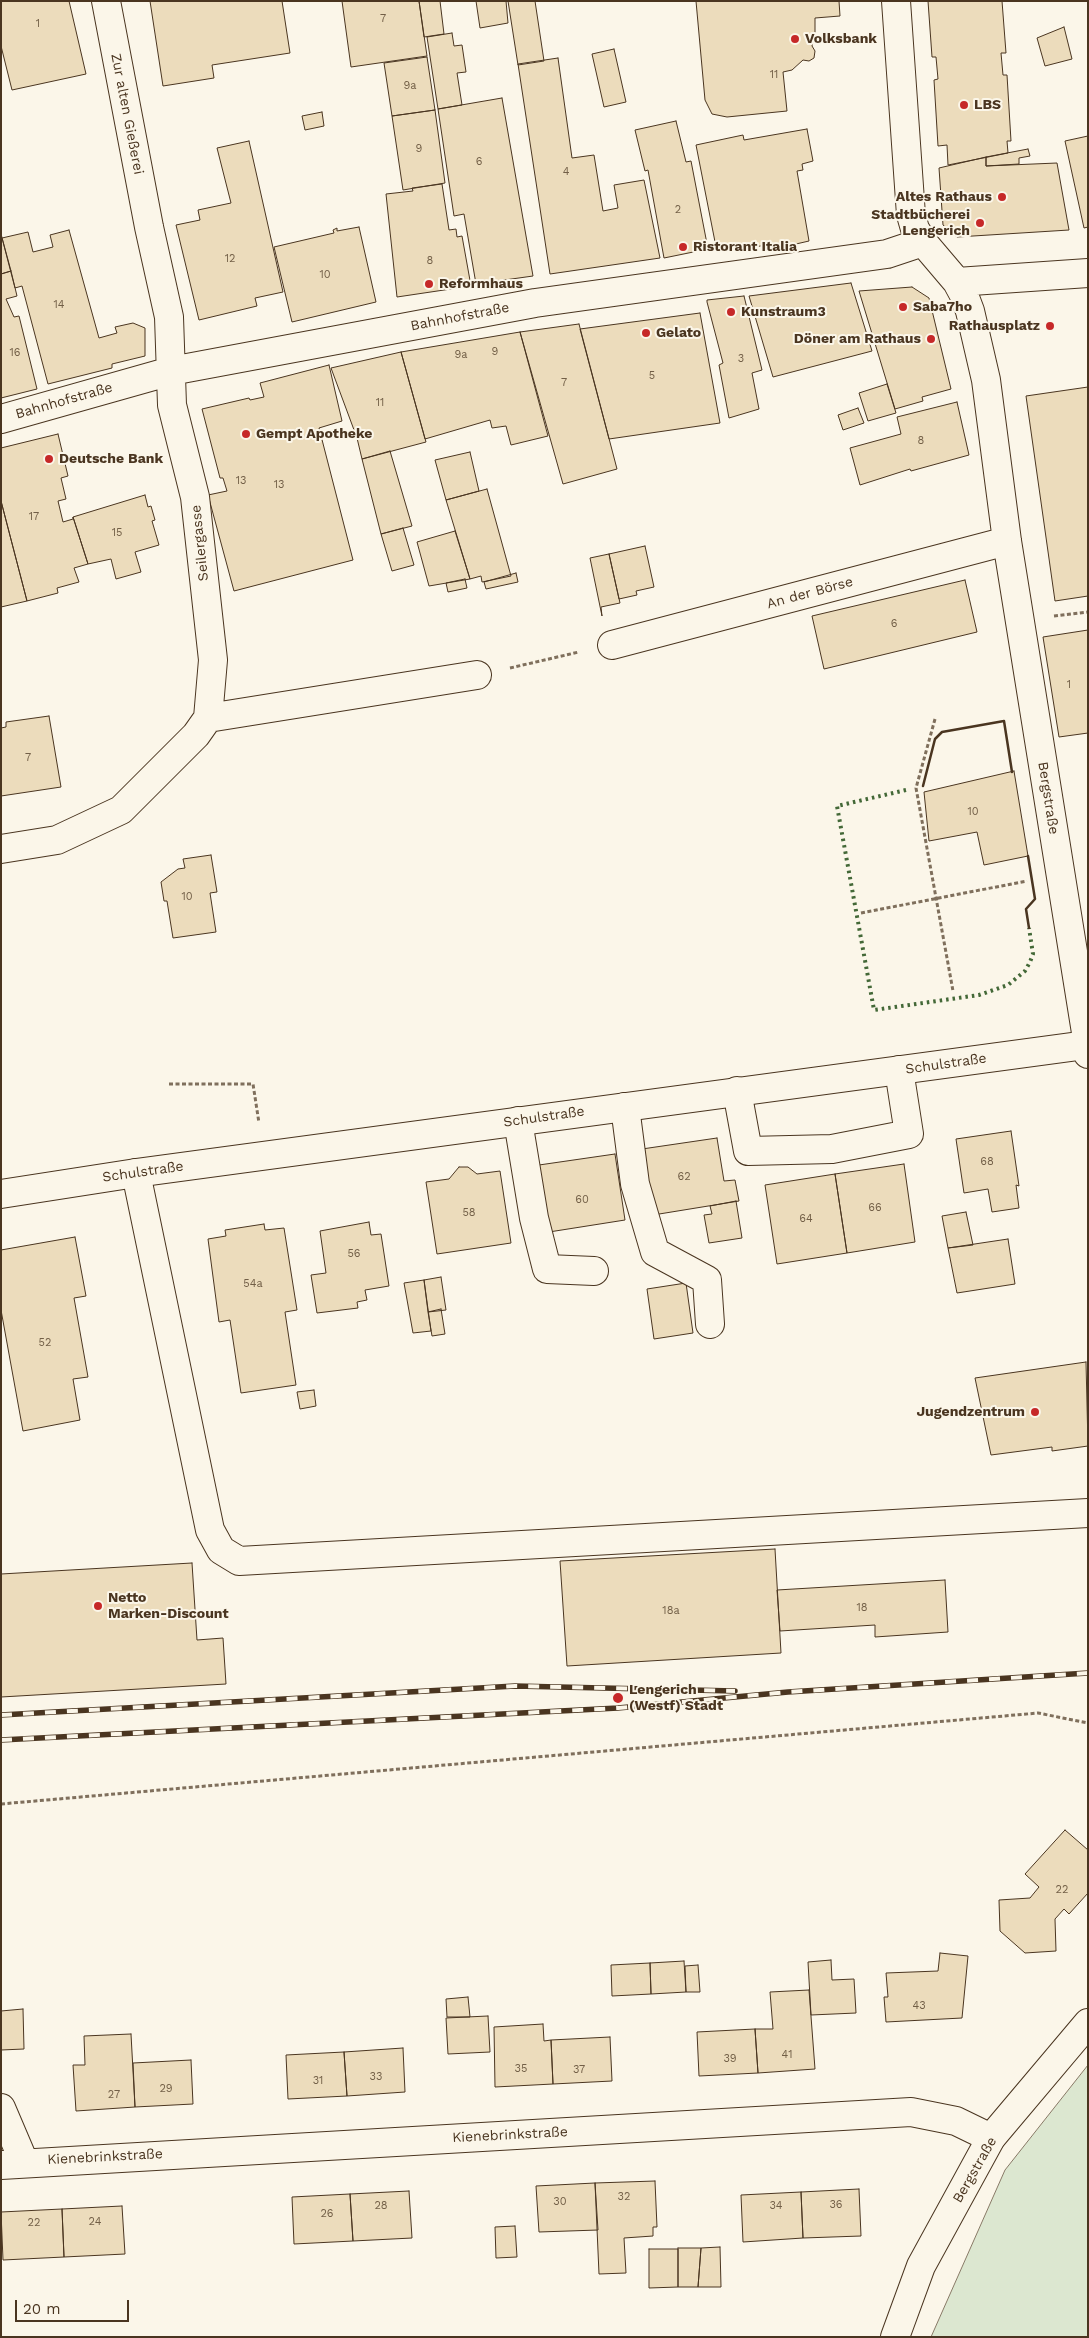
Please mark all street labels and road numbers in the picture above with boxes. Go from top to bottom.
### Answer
street label: Zur alten Gießerei [107,52,147,176]
street label: Bahnhofstraße [409,299,511,335]
street label: Bahnhofstraße [14,379,114,423]
street label: Seilergasse [188,504,212,582]
street label: An der Börse [765,573,855,613]
street label: Bergstraße [1034,760,1062,836]
street label: Schulstraße [904,1050,988,1078]
street label: Schulstraße [502,1103,586,1131]
street label: Schulstraße [101,1158,185,1186]
street label: Kienebrinkstraße [452,2124,568,2146]
street label: Bergstraße [949,2134,1001,2206]
street label: Kienebrinkstraße [47,2146,163,2168]

